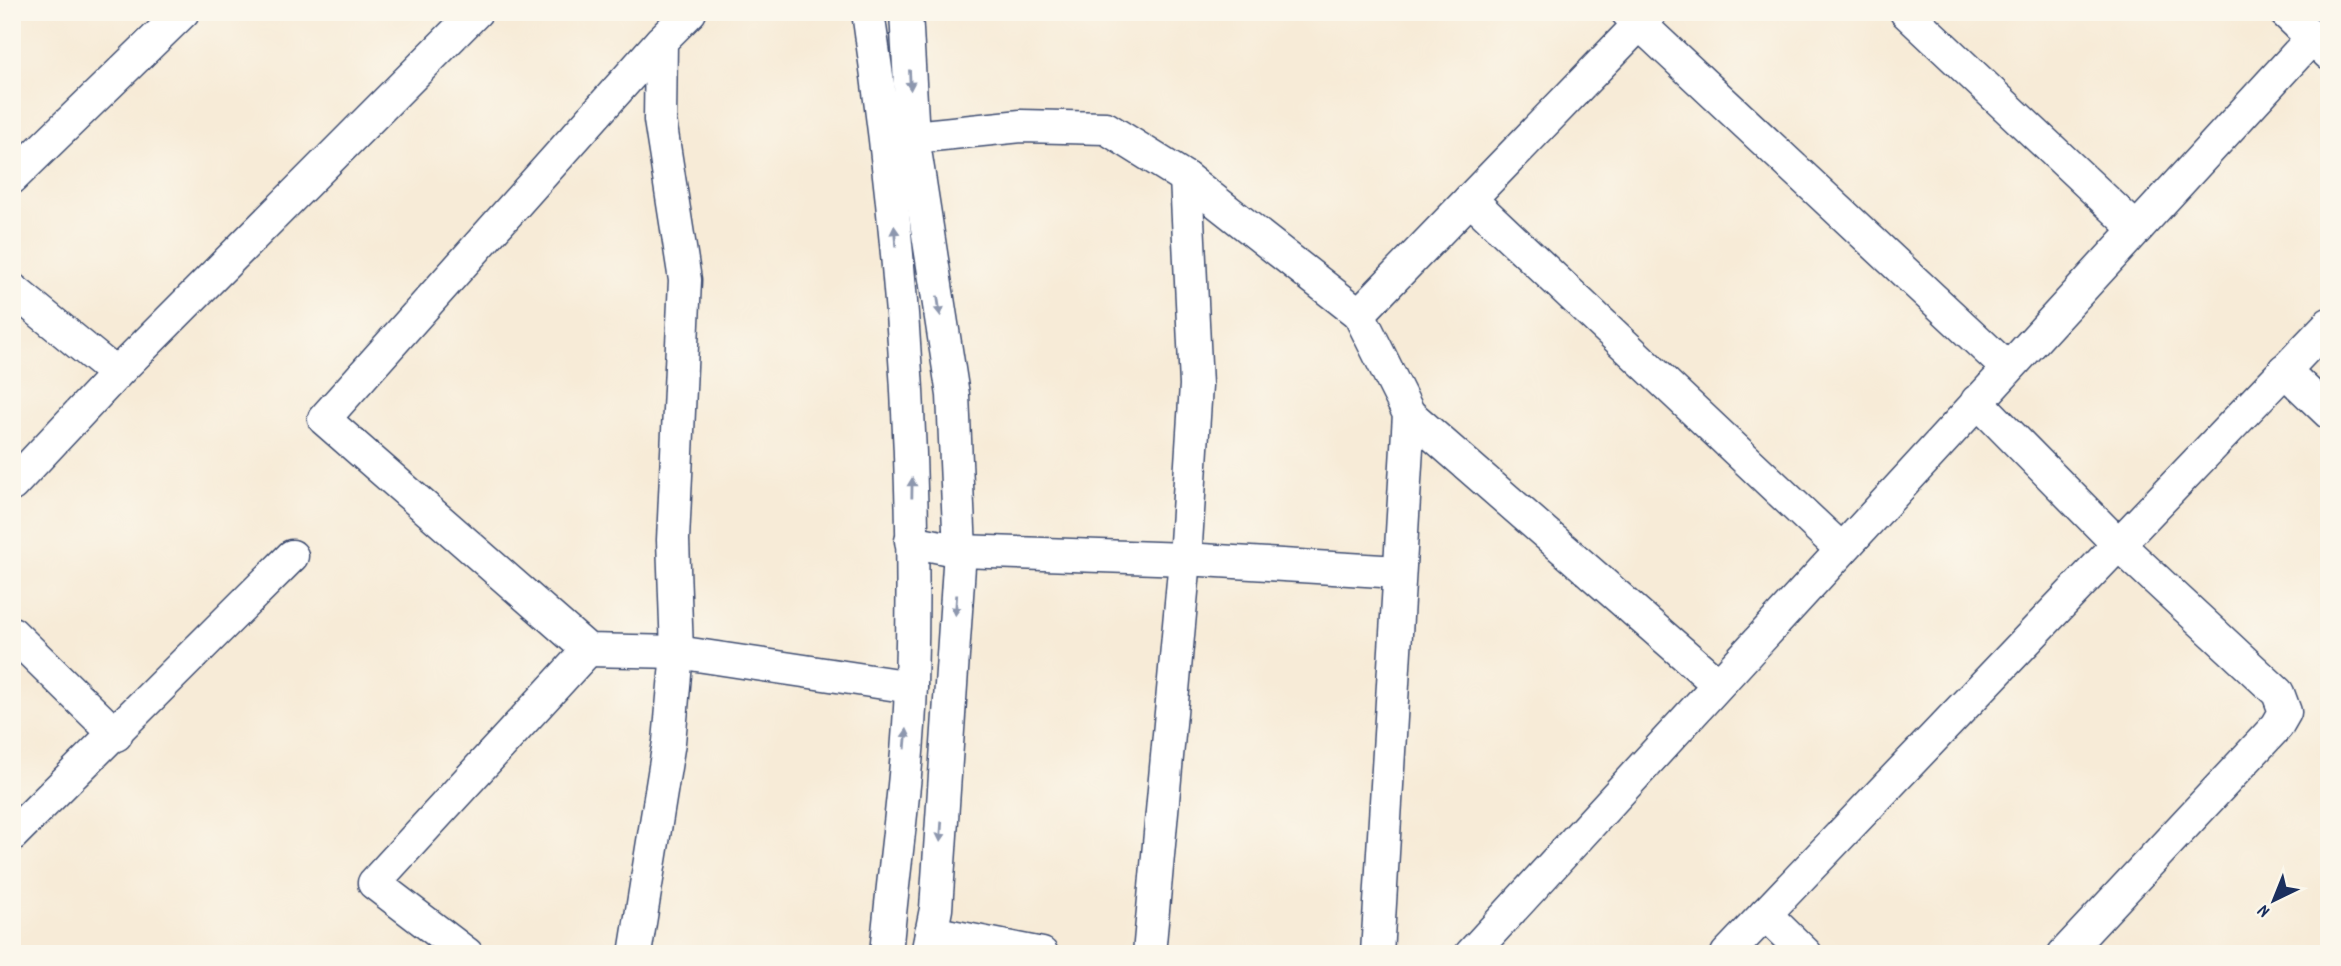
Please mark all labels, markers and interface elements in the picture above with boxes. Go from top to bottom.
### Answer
one-way arrow [904,70,915,92]
one-way arrow [889,225,900,247]
one-way arrow [934,295,945,317]
one-way arrow [906,476,918,498]
one-way arrow [950,595,961,617]
one-way arrow [901,728,912,750]
one-way arrow [935,822,946,844]
north arrow [2240,864,2310,934]
text: N [2252,897,2277,923]

